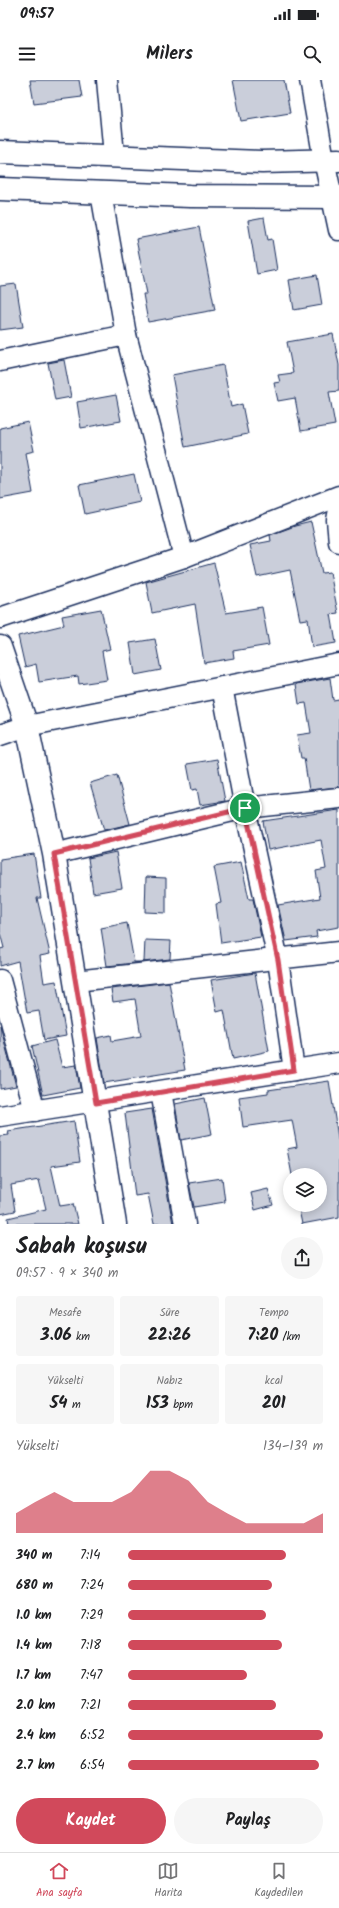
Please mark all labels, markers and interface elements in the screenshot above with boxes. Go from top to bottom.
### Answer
text: 09:57 [20,2,54,26]
text: Milers [146,40,193,69]
icon: menu [16,43,38,65]
icon: search [301,43,323,65]
pin [228,791,262,825]
icon: arrive [234,797,256,819]
map controls [283,1168,327,1212]
button: layers [283,1168,327,1212]
text: Sabah koşusu [16,1230,147,1265]
button: share [281,1237,323,1279]
text: 09:57 · 9 × 340 m [16,1263,118,1284]
text: Mesafe [49,1304,81,1322]
text: Süre [160,1304,179,1322]
text: Tempo [259,1304,289,1322]
text: 3.06 [40,1322,72,1349]
text: 22:26 [148,1322,191,1349]
text: 7:20 [247,1322,278,1349]
text: km [72,1328,90,1346]
text: /km [278,1328,300,1346]
text: Yükselti [47,1372,83,1390]
text: Nabız [156,1372,183,1390]
text: kcal [265,1372,283,1390]
text: 54 [50,1390,68,1417]
text: 153 [146,1390,169,1417]
text: 201 [262,1390,286,1417]
text: m [68,1396,81,1414]
text: bpm [169,1396,193,1414]
text: Yükselti [16,1436,59,1457]
text: 134–139 m [263,1436,323,1457]
text: 340 m [16,1545,53,1566]
text: 7:14 [80,1545,100,1566]
text: 680 m [16,1575,53,1596]
text: 7:24 [80,1575,104,1596]
text: 1.0 km [16,1605,52,1626]
text: 7:29 [80,1605,103,1626]
text: 1.4 km [16,1635,52,1656]
text: 7:18 [80,1635,101,1656]
text: 1.7 km [16,1665,51,1686]
text: 7:47 [80,1665,102,1686]
text: 2.0 km [16,1695,55,1716]
text: 7:21 [80,1695,101,1716]
text: 2.4 km [16,1725,56,1746]
text: 6:52 [80,1725,105,1746]
text: 2.7 km [16,1755,55,1776]
text: 6:54 [80,1755,105,1776]
button: Kaydet [16,1798,166,1844]
button: Paylaş [174,1798,323,1844]
tab: Ana sayfa [36,1860,82,1902]
tab: Harita [154,1860,182,1902]
tab: Kaydedilen [254,1860,303,1902]

